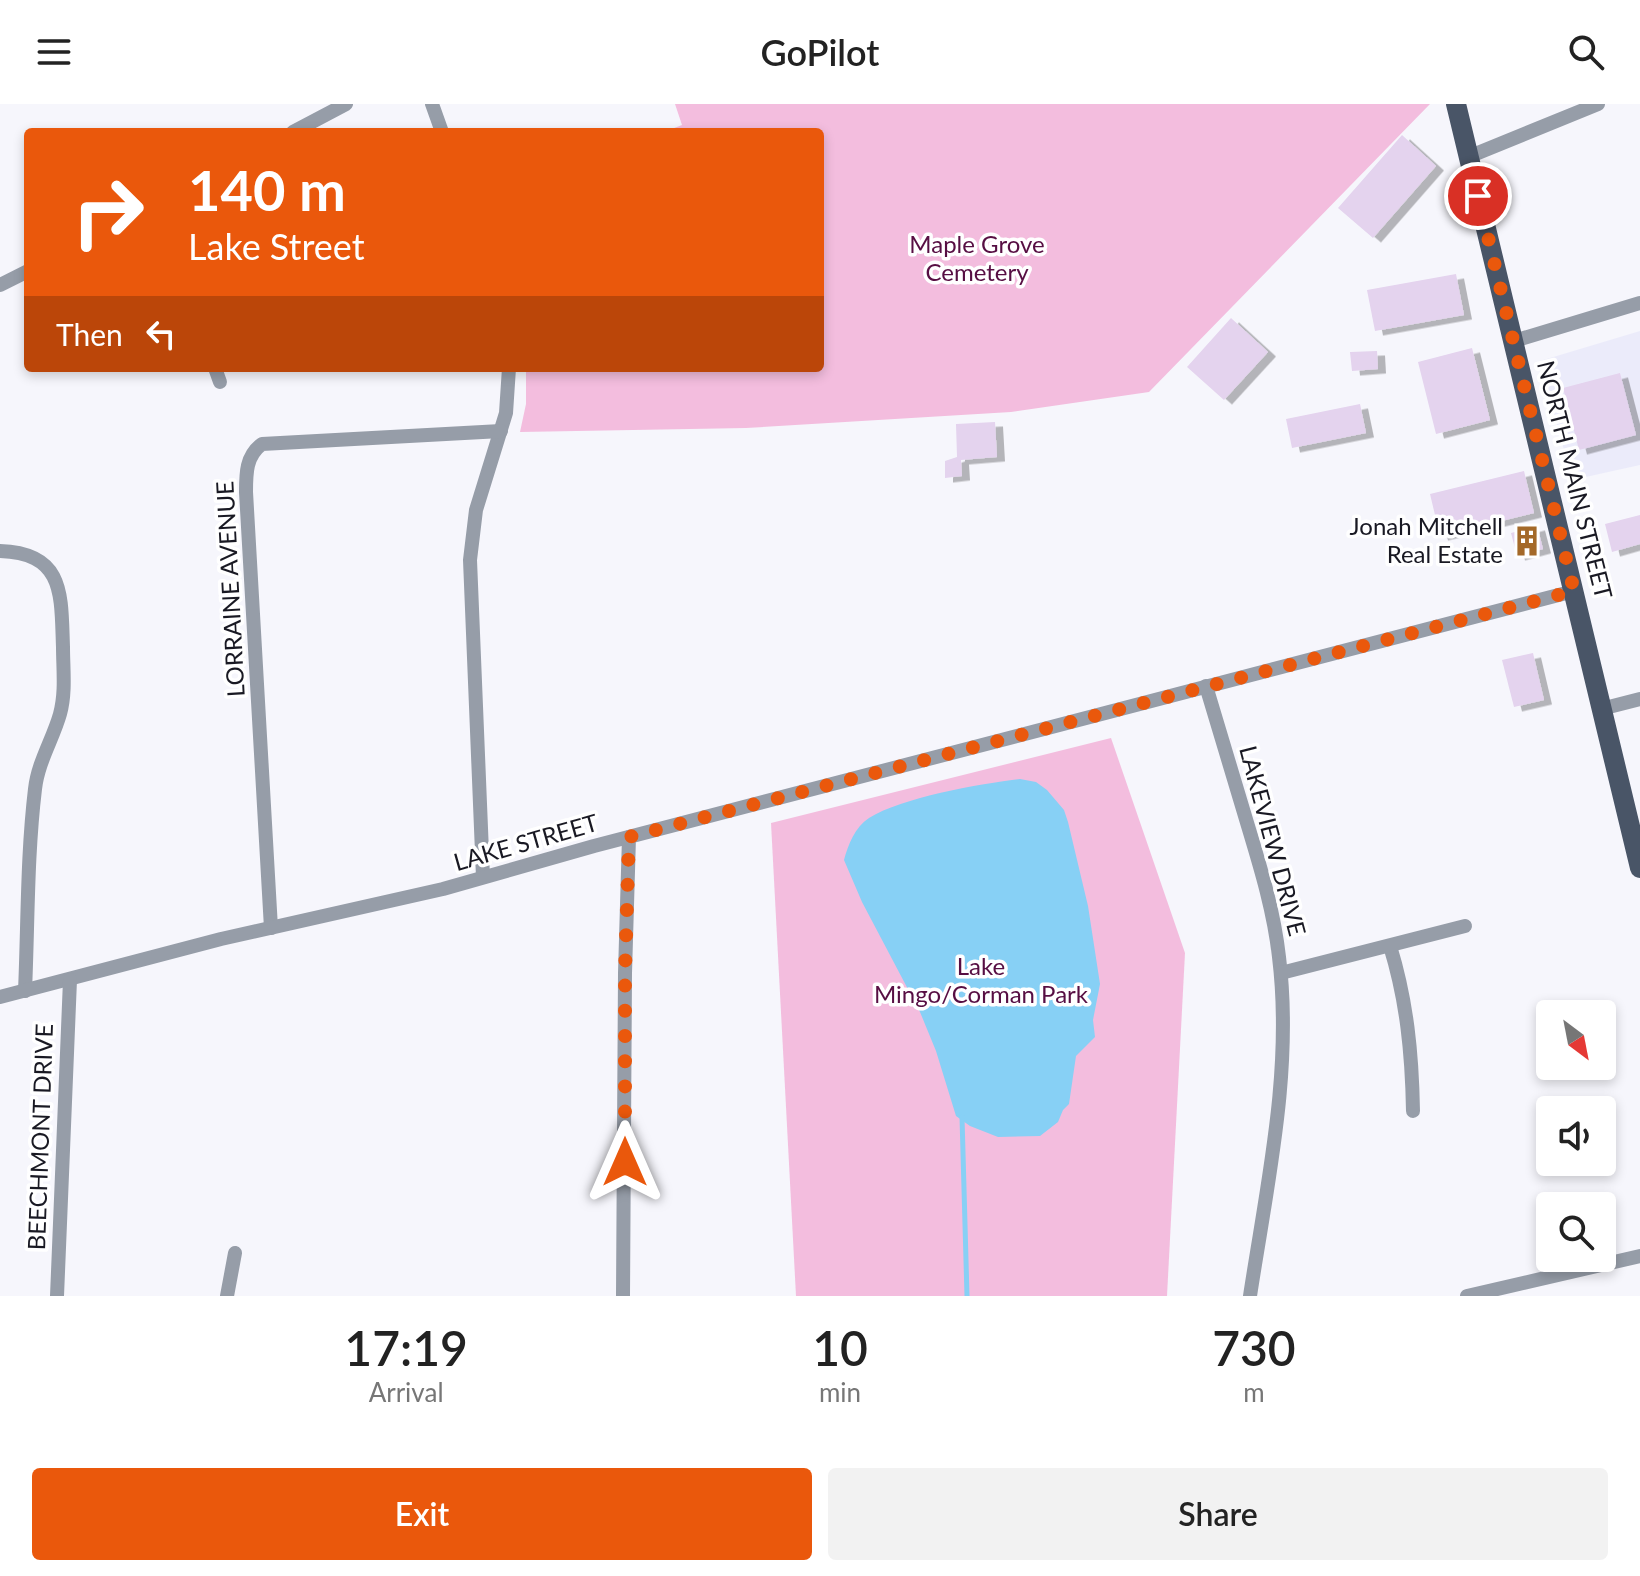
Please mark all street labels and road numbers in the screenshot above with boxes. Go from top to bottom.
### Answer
street label: NORTH MAIN STREET [1532,358,1619,602]
street label: LORRAINE AVENUE [209,480,250,698]
street label: LAKEVIEW DRIVE [1234,742,1313,939]
street label: LAKE STREET [450,807,601,876]
street label: BEECHMONT DRIVE [21,1023,58,1251]

